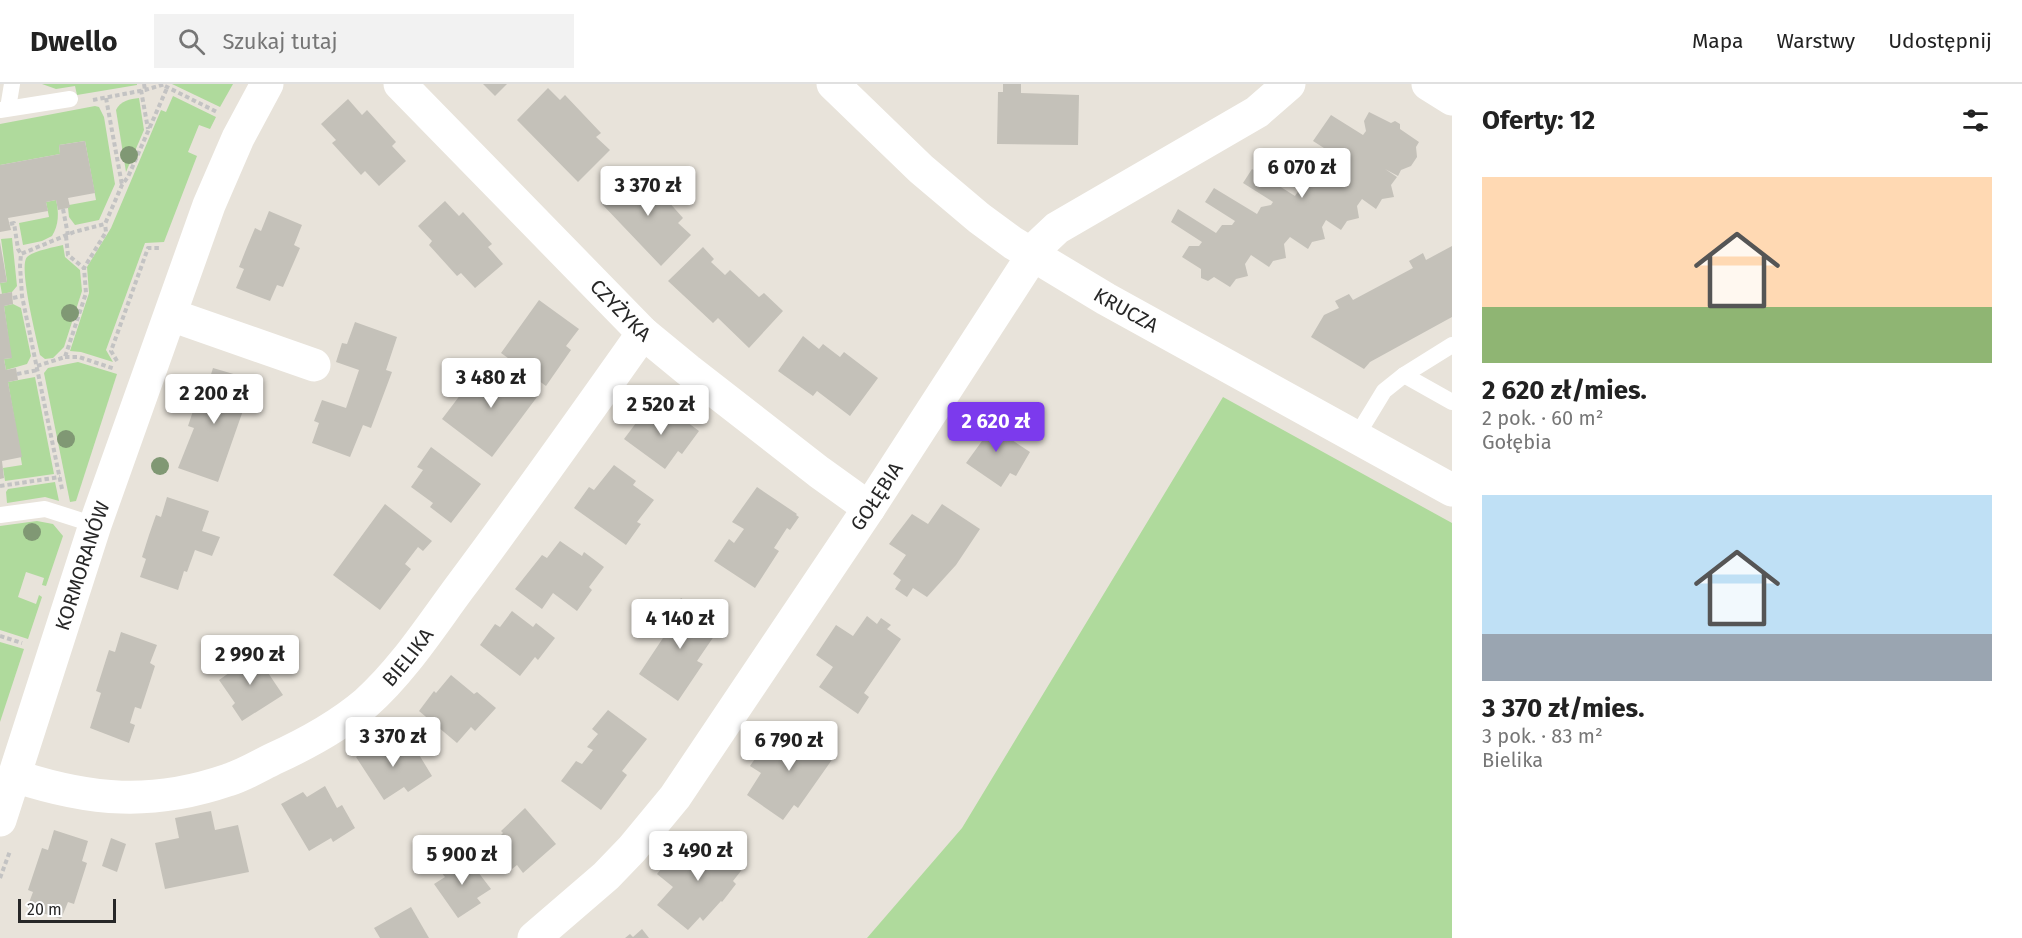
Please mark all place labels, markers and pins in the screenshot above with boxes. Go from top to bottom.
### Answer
pin: 6 070 zł [1240,148,1364,199]
pin: 3 370 zł [586,166,710,217]
pin: 3 480 zł [429,358,553,409]
pin: 2 200 zł [152,374,276,425]
pin: 2 520 zł [599,385,723,436]
pin: 2 620 zł [934,402,1058,453]
pin: 4 140 zł [618,599,742,650]
pin: 2 990 zł [188,635,312,686]
pin: 3 370 zł [331,717,455,768]
pin: 6 790 zł [727,721,851,772]
pin: 3 490 zł [636,831,760,882]
pin: 5 900 zł [400,835,524,886]

